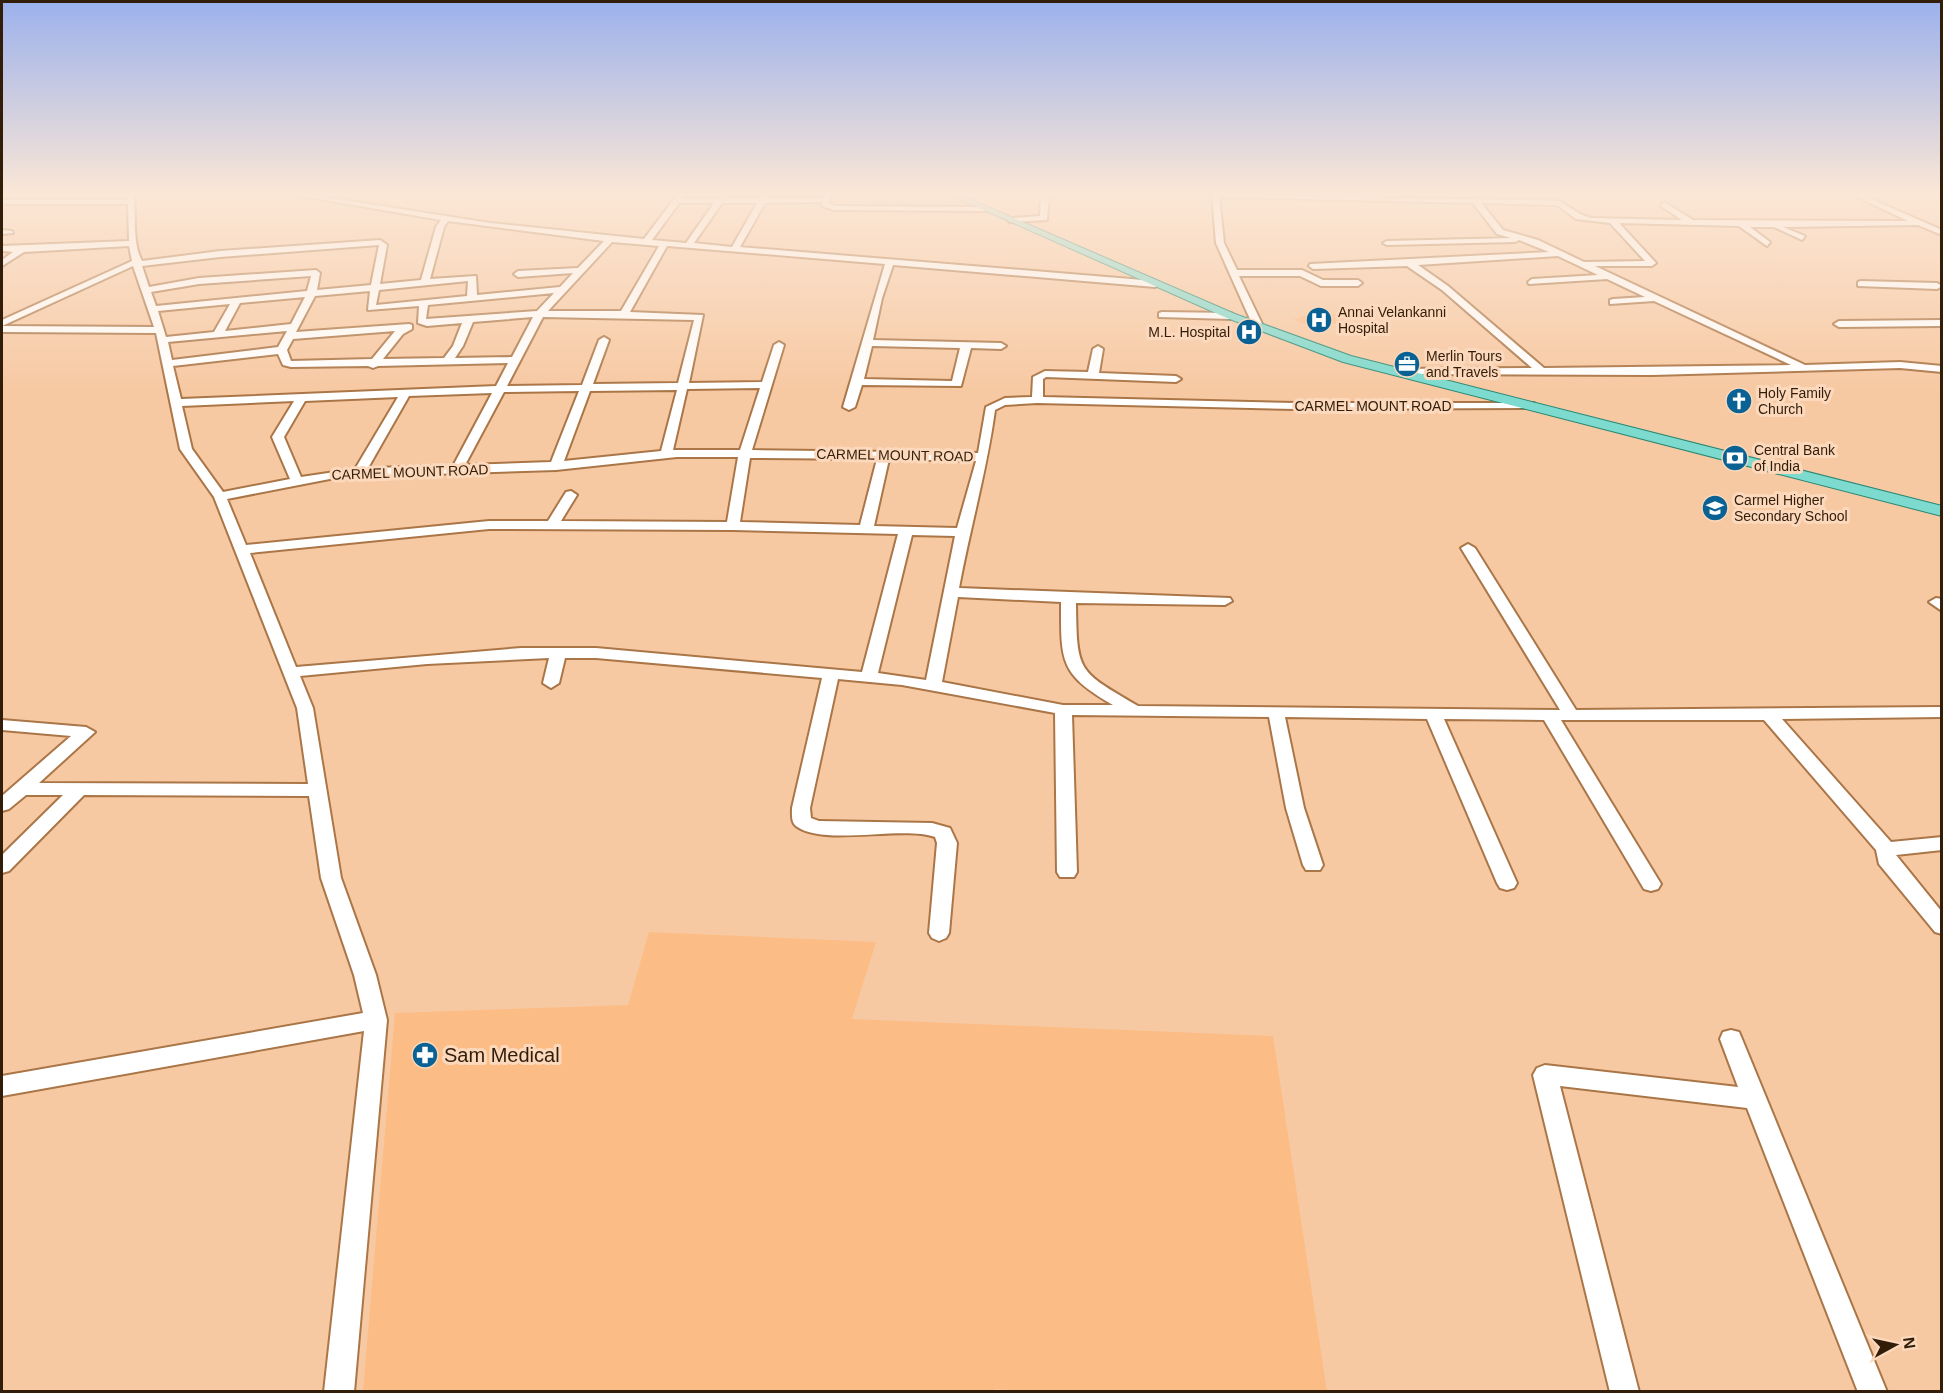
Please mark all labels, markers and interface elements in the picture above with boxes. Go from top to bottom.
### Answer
place label: Annai Velankanni Hospital [1338,304,1446,336]
hospital icon: Annai Velankanni Hospital [1304,305,1334,335]
hospital icon: M.L. Hospital [1234,317,1264,347]
place label: M.L. Hospital [1148,324,1230,340]
place label: Merlin Tours and Travels [1426,348,1502,380]
office icon: Merlin Tours and Travels [1392,349,1422,379]
place label: Holy Family Church [1758,385,1831,417]
church icon: Holy Family Church [1724,386,1754,416]
street label: CARMEL MOUNT ROAD [1294,398,1452,414]
place label: Central Bank of India [1754,442,1836,474]
bank icon: Central Bank of India [1720,443,1750,473]
street label: CARMEL MOUNT ROAD [816,446,974,464]
street label: CARMEL MOUNT ROAD [331,461,489,483]
place label: Carmel Higher Secondary School [1734,492,1848,524]
school or university icon: Carmel Higher Secondary School [1700,493,1730,523]
pharmacy icon: Sam Medical [410,1040,440,1070]
place label: Sam Medical [444,1044,560,1066]
north arrow [1865,1315,1925,1375]
text: N [1900,1336,1919,1350]

